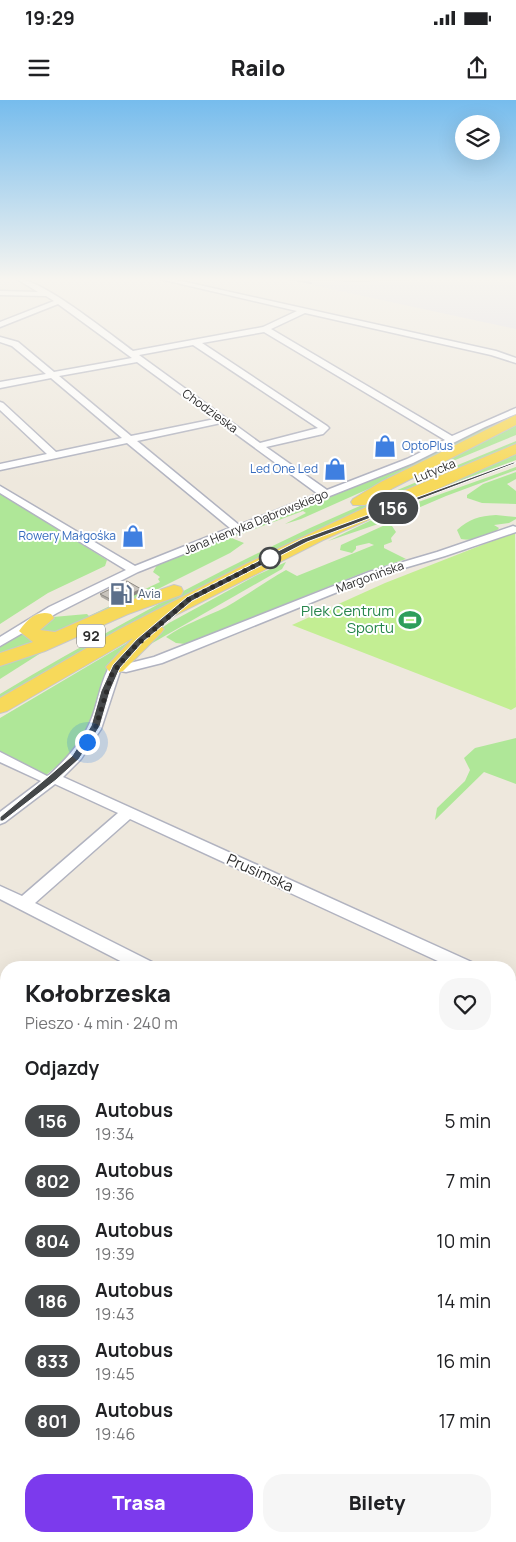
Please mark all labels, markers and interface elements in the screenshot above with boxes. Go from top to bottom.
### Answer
text: 19:29 [25,5,75,31]
text: Railo [231,53,285,83]
icon: menu [25,54,53,82]
icon: share [463,54,491,82]
map controls [455,115,500,160]
button: layers [455,115,500,160]
street label: Chodzieska [179,385,242,437]
shop icon: OptoPlus [372,433,398,459]
place label: OptoPlus [402,437,453,454]
street label: Lutycka [412,455,458,487]
shop icon: Led One Led [322,456,348,482]
place label: Led One Led [250,460,318,477]
street label: Jana Henryka Dąbrowskiego [181,485,331,558]
line badge: 156 [364,492,422,524]
text: 156 [378,496,408,520]
shop icon: Rowery Małgośka [120,523,146,549]
place label: Rowery Małgośka [19,527,116,544]
unlabelled marker [259,547,281,569]
street label: Margonińska [334,556,406,597]
fuel station icon: Avia [108,581,134,607]
place label: Avia [138,585,161,602]
place label: Plek Centrum Sportu [301,600,394,638]
sports icon: Plek Centrum Sportu [397,607,423,633]
road number: 92 [77,624,105,648]
your location [75,730,100,755]
street label: Prusimska [223,848,297,897]
text: Kołobrzeska [25,976,171,1009]
button: heart [439,978,491,1030]
text: Pieszo · 4 min · 240 m [25,1012,178,1034]
text: Odjazdy [25,1055,99,1081]
text: Autobus [95,1097,173,1123]
text: 5 min [444,1108,491,1134]
text: 156 [38,1109,67,1133]
text: 19:34 [95,1123,134,1145]
text: Autobus [95,1157,173,1183]
text: 7 min [446,1168,491,1194]
text: 802 [36,1169,69,1193]
text: 19:36 [95,1183,135,1205]
text: Autobus [95,1217,173,1243]
text: 10 min [436,1228,491,1254]
text: 804 [36,1229,69,1253]
text: 19:39 [95,1243,135,1265]
text: Autobus [95,1277,173,1303]
text: 14 min [437,1288,491,1314]
text: 186 [37,1289,68,1313]
text: 19:43 [95,1303,134,1325]
text: Autobus [95,1337,173,1363]
text: 16 min [436,1348,491,1374]
text: 833 [37,1349,68,1373]
text: 19:45 [95,1363,135,1385]
text: Autobus [95,1397,173,1423]
text: 17 min [438,1408,491,1434]
text: 801 [37,1409,68,1433]
text: 19:46 [95,1423,135,1445]
button: Trasa [25,1474,253,1532]
button: Bilety [263,1474,491,1532]

